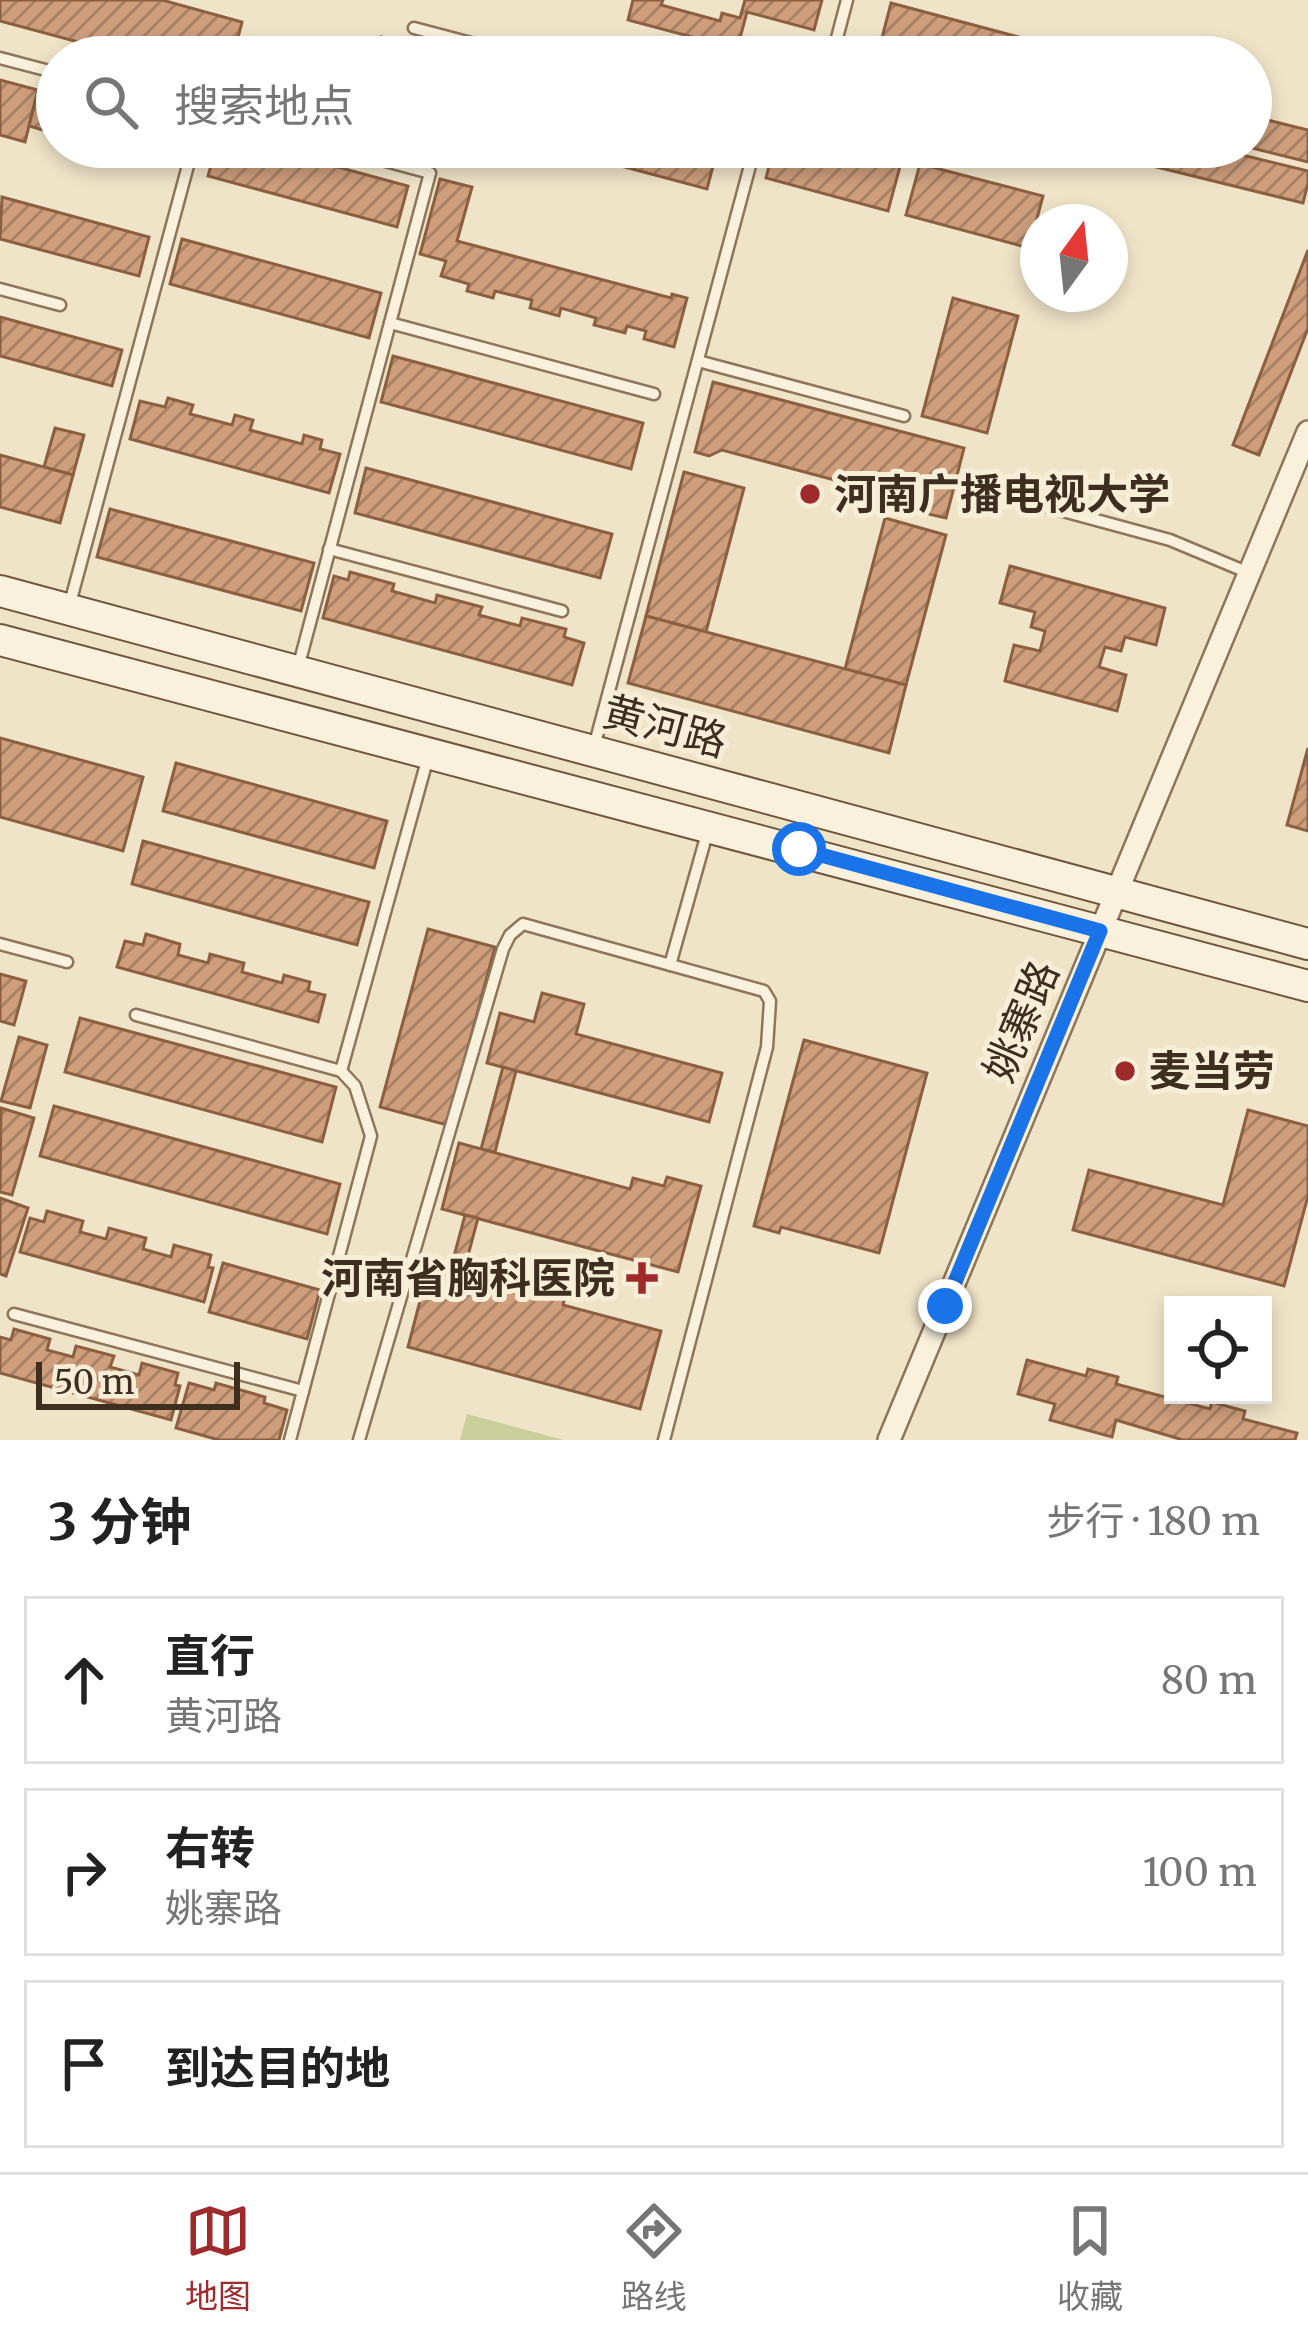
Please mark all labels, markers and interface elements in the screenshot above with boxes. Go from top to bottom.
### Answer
search box [36,36,1272,168]
icon: search [78,69,144,135]
text: 搜索地点 [174,78,354,134]
north arrow [1020,204,1128,312]
place label: 河南广播电视大学 [834,468,1170,520]
marker: 河南广播电视大学 [797,481,823,507]
street label: 黄河路 [597,685,733,767]
route start [772,822,826,876]
street label: 姚寨路 [972,953,1070,1089]
place label: 麦当劳 [1149,1045,1275,1097]
marker: 麦当劳 [1112,1058,1138,1084]
place label: 河南省胸科医院 [321,1252,615,1304]
marker: 河南省胸科医院 [626,1262,658,1294]
route end [918,1279,972,1333]
map controls [1164,1296,1272,1404]
button: locate [1164,1296,1272,1404]
scale bar [36,1356,240,1409]
text: 50 m [54,1362,135,1403]
text: 3 分钟 [48,1490,191,1554]
text: 步行 · 180 m [1046,1497,1260,1546]
text: 直行 [165,1628,255,1684]
icon: ahead [51,1647,117,1713]
text: 80 m [1161,1656,1257,1705]
text: 黄河路 [165,1692,282,1741]
text: 右转 [165,1820,255,1876]
icon: right [51,1839,117,1905]
text: 100 m [1142,1848,1257,1897]
text: 姚寨路 [165,1884,282,1933]
icon: arrive [51,2031,117,2097]
text: 到达目的地 [165,2040,390,2096]
tab: 地图 [185,2198,251,2318]
tab: 路线 [621,2198,687,2318]
tab: 收藏 [1057,2198,1123,2318]

